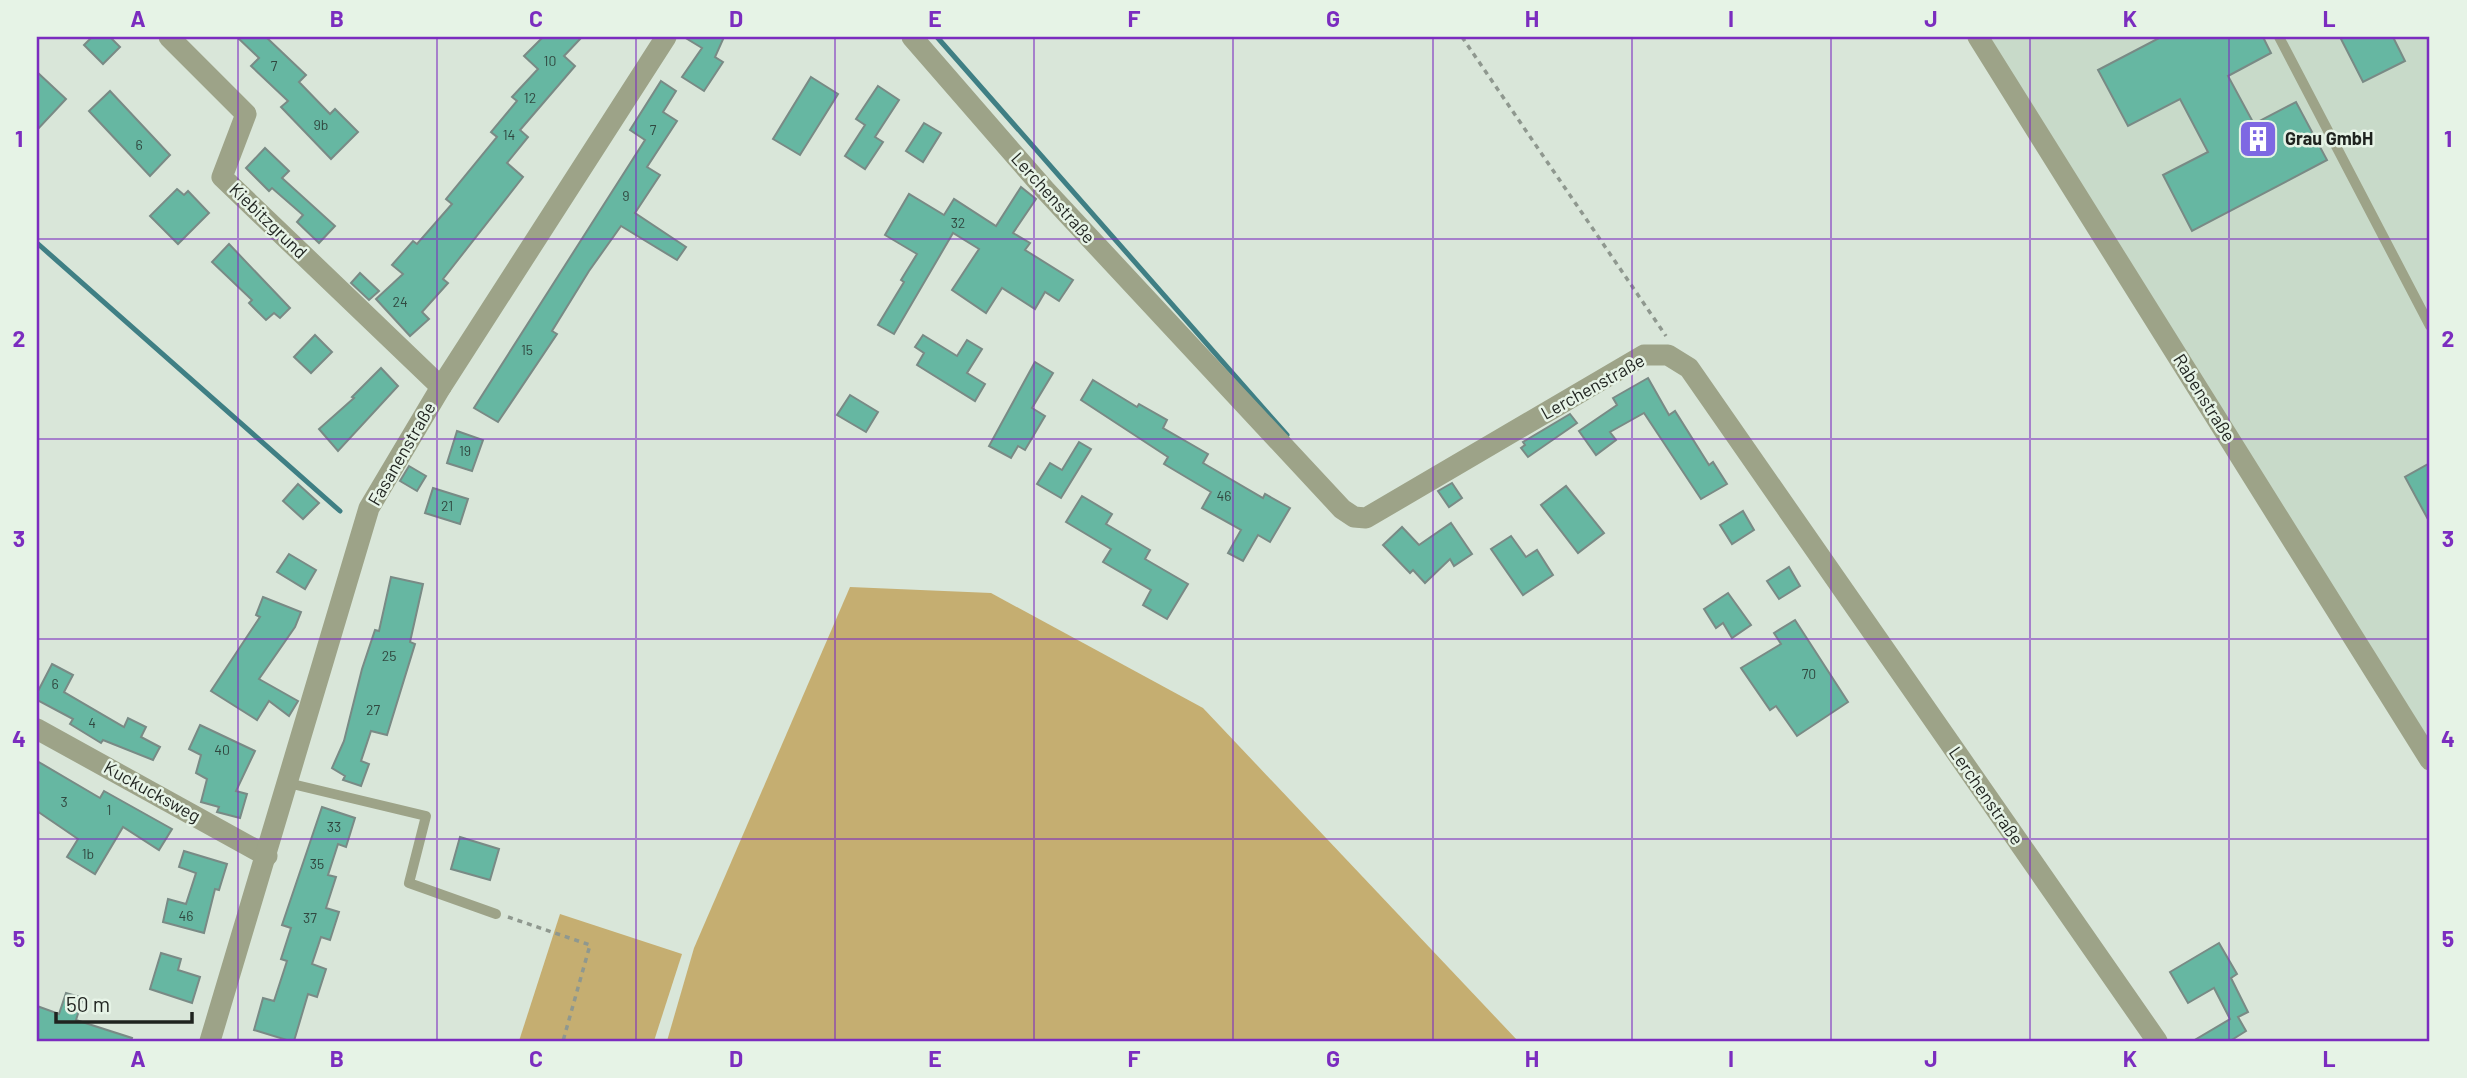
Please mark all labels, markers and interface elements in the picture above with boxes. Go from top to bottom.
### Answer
text: A [130,4,146,32]
text: B [330,4,344,32]
text: C [529,4,543,32]
text: D [729,4,743,32]
text: E [928,4,942,32]
text: F [1128,4,1141,32]
text: G [1326,4,1340,32]
text: H [1525,4,1539,32]
text: I [1728,4,1734,32]
text: J [1924,4,1938,32]
text: K [2123,4,2137,32]
text: L [2322,4,2336,32]
house number: 10 [544,52,556,69]
house number: 7 [271,57,278,74]
house number: 12 [524,89,536,106]
house number: 9b [314,116,328,133]
building icon: Grau GmbH [2237,118,2279,160]
house number: 7 [650,121,657,138]
text: 1 [15,124,23,152]
text: 1 [2444,124,2452,152]
house number: 14 [503,126,515,143]
place label: Grau GmbH [2285,127,2373,149]
house number: 6 [135,136,143,153]
street label: Lerchenstraße [1007,147,1100,247]
street label: Kiebitzgrund [225,178,312,263]
house number: 9 [622,187,630,204]
house number: 32 [951,214,965,231]
house number: 24 [392,293,408,310]
text: 2 [13,324,25,352]
text: 2 [2442,324,2454,352]
house number: 15 [521,341,533,358]
street label: Lerchenstraße [1537,349,1648,424]
street label: Rabenstraße [2169,349,2241,446]
street label: Fasanenstraße [363,398,440,509]
house number: 19 [459,442,471,459]
house number: 46 [1217,487,1231,504]
house number: 21 [441,497,453,514]
text: 3 [13,524,25,552]
text: 3 [2442,524,2454,552]
house number: 25 [382,647,396,664]
house number: 70 [1802,665,1816,682]
house number: 6 [51,675,59,692]
house number: 27 [366,701,380,718]
house number: 4 [88,714,96,731]
text: 4 [12,724,26,752]
text: 4 [2441,724,2455,752]
house number: 40 [214,741,230,758]
street label: Lerchenstraße [1945,742,2029,849]
street label: Kuckucksweg [100,756,205,827]
house number: 3 [60,793,68,810]
house number: 1 [107,801,111,818]
house number: 33 [327,818,341,835]
house number: 1b [82,845,94,862]
house number: 35 [310,855,324,872]
house number: 46 [179,907,193,924]
house number: 37 [303,909,317,926]
text: 5 [13,924,25,952]
text: 5 [2442,924,2454,952]
scale bar [56,980,192,1024]
text: 50 m [66,991,110,1016]
text: A [130,1044,146,1072]
text: B [330,1044,344,1072]
text: C [529,1044,543,1072]
text: D [729,1044,743,1072]
text: E [928,1044,942,1072]
text: F [1128,1044,1141,1072]
text: G [1326,1044,1340,1072]
text: H [1525,1044,1539,1072]
text: I [1728,1044,1734,1072]
text: J [1924,1044,1938,1072]
text: K [2123,1044,2137,1072]
text: L [2322,1044,2336,1072]

